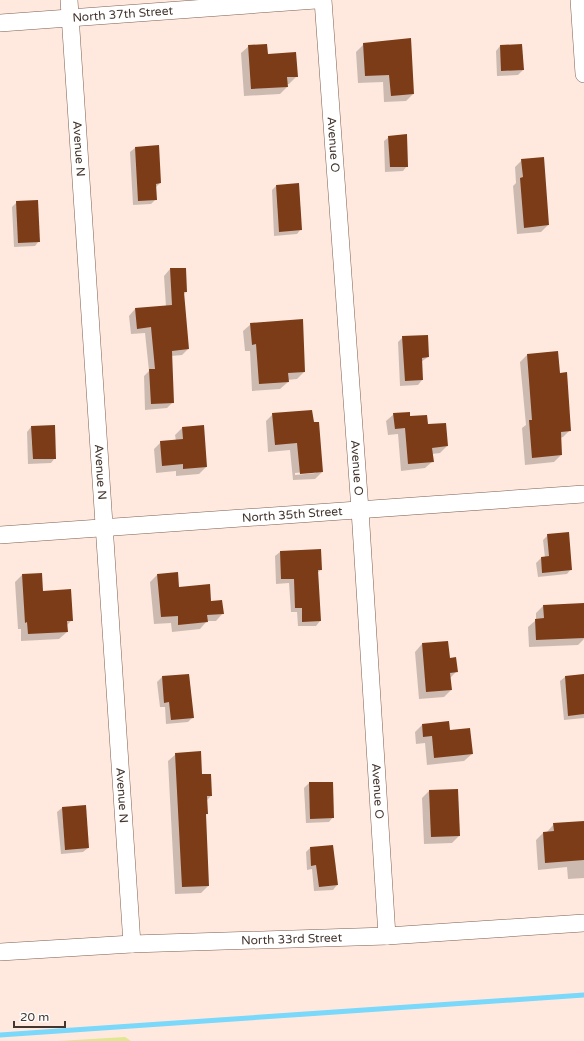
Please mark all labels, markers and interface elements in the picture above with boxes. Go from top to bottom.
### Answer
street label: North 37th Street [72,3,174,25]
street label: Avenue O [324,116,343,173]
street label: Avenue N [70,120,88,177]
street label: Avenue O [348,439,366,496]
street label: Avenue N [92,444,109,500]
street label: North 35th Street [241,504,343,525]
street label: Avenue O [369,763,387,820]
street label: Avenue N [113,767,131,824]
street label: North 33rd Street [241,930,343,948]
scale bar [14,1003,65,1029]
text: 20 m [20,1010,49,1024]

